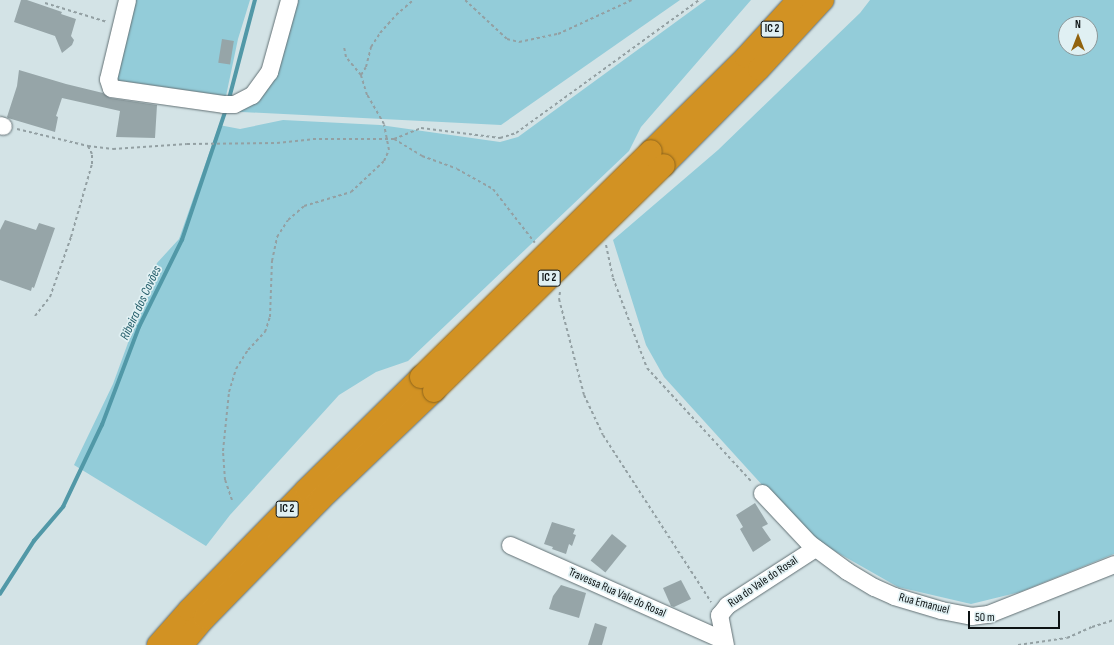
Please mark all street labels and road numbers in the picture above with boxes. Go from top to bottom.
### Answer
road number: IC 2 [760,20,784,38]
road number: IC 2 [537,269,561,287]
road number: IC 2 [275,500,299,518]
street label: Rua do Vale do Rosal [725,553,801,611]
street label: Travessa Rua Vale do Rosal [566,565,668,621]
street label: Rua Emanuel [897,590,951,618]

